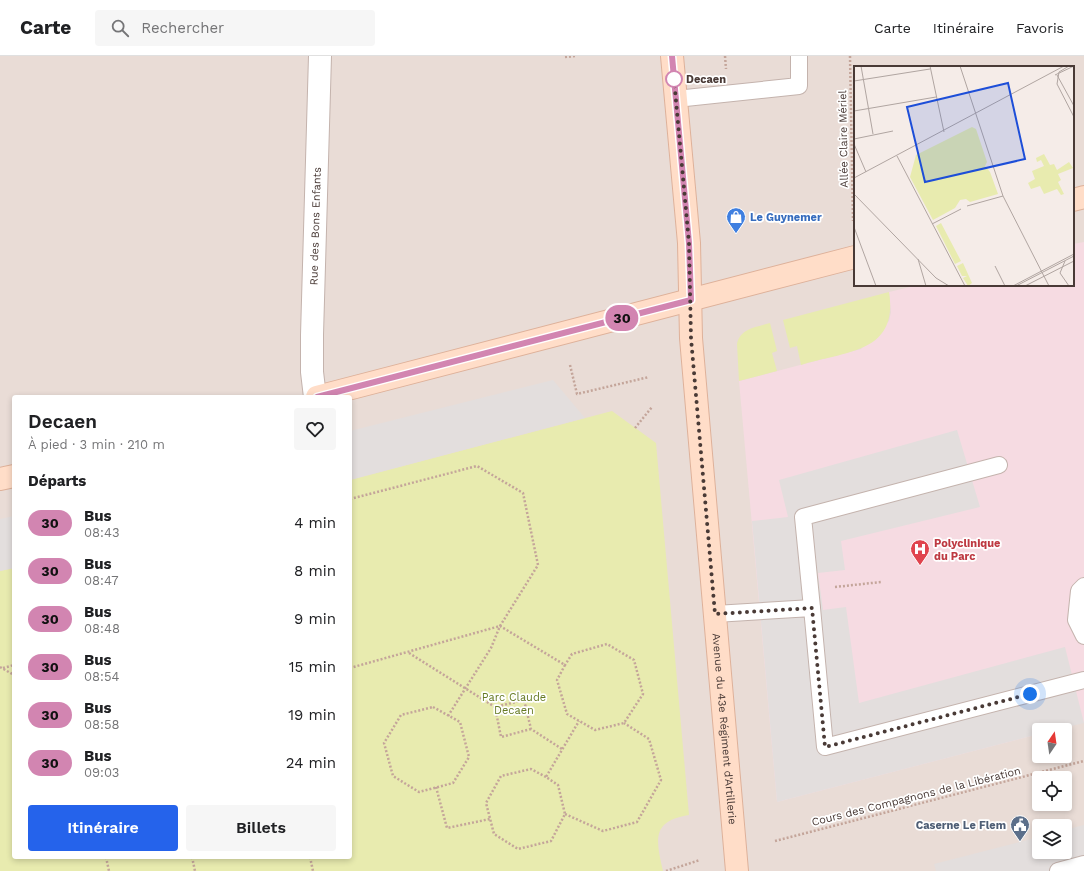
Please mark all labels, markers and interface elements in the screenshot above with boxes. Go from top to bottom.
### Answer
search box [95,10,375,46]
text: Carte [20,16,71,39]
icon: search [109,17,131,39]
text: Rechercher [141,19,224,37]
text: Carte [874,20,911,36]
text: Itinéraire [933,20,994,36]
text: Favoris [1016,20,1064,36]
inset map [854,66,1074,286]
marker: Decaen [665,70,683,88]
place label: Decaen [686,73,726,86]
street label: Allée Claire Mériel [836,89,851,188]
street label: Rue des Bons Enfants [307,167,324,286]
shop icon: Le Guynemer [725,206,747,234]
place label: Le Guynemer [750,211,822,224]
line badge: 30 [604,305,640,331]
text: 30 [613,310,631,326]
button: heart [294,408,336,450]
text: Decaen [28,410,97,433]
text: À pied · 3 min · 210 m [28,437,165,452]
text: Départs [28,472,86,490]
text: Bus [84,507,112,525]
text: 4 min [294,514,336,532]
text: 30 [41,515,59,531]
text: 08:43 [84,525,119,540]
place label: Polyclinique du Parc [934,537,1000,563]
hospital icon: Polyclinique du Parc [909,538,931,566]
text: Bus [84,555,112,573]
text: 8 min [294,562,336,580]
text: 30 [41,563,59,579]
text: 08:47 [84,573,119,588]
text: Bus [84,603,112,621]
text: 9 min [294,610,336,628]
text: 30 [41,611,59,627]
text: 08:48 [84,621,120,636]
street label: Avenue du 43e Régiment d'Artillerie [709,633,739,825]
text: Bus [84,651,112,669]
text: 15 min [289,658,336,676]
text: 30 [41,659,59,675]
text: 08:54 [84,669,119,684]
your location [1020,684,1040,704]
park label: Parc Claude Decaen [482,691,546,717]
text: Bus [84,699,112,717]
text: 19 min [288,706,336,724]
text: 30 [41,707,59,723]
text: 08:58 [84,717,120,732]
north arrow [1032,723,1072,763]
map controls [1032,723,1072,859]
text: Bus [84,747,112,765]
text: 24 min [286,754,336,772]
text: 30 [41,755,59,771]
street label: Cours des Compagnons de la Libération [810,764,1022,829]
text: 09:03 [84,765,119,780]
button: locate [1032,771,1072,811]
button: Itinéraire [28,805,178,851]
button: Billets [186,805,336,851]
public building icon: Caserne Le Flem [1009,814,1031,842]
place label: Caserne Le Flem [916,819,1006,832]
button: layers [1032,819,1072,859]

